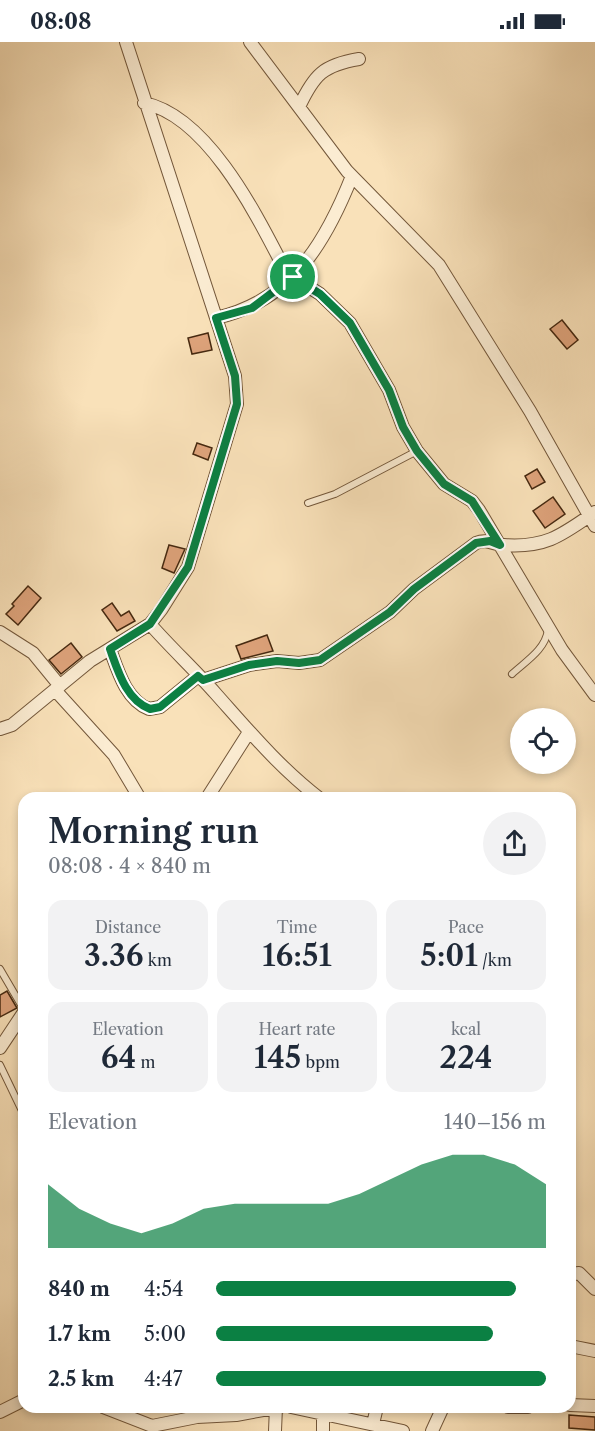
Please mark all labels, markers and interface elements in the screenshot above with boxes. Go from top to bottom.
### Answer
text: 08:08 [30,8,92,35]
pin [267,251,318,302]
icon: arrive [276,260,309,293]
map controls [510,708,576,774]
button: locate [510,708,576,774]
text: Morning run [48,811,259,852]
button: share [483,812,546,875]
text: 08:08 · 4 × 840 m [48,854,211,878]
text: Distance [95,917,161,937]
text: Time [277,917,317,937]
text: Pace [448,917,484,937]
text: 3.36 [84,937,144,974]
text: 16:51 [262,937,332,974]
text: 5:01 [420,937,478,974]
text: km [144,950,172,970]
text: /km [478,950,512,970]
text: Elevation [92,1019,164,1039]
text: Heart rate [258,1019,336,1039]
text: kcal [451,1019,481,1039]
text: 64 [101,1039,136,1076]
text: 145 [254,1039,301,1076]
text: 224 [440,1039,492,1076]
text: m [136,1052,155,1072]
text: bpm [301,1052,340,1072]
text: Elevation [48,1110,137,1134]
text: 140–156 m [444,1110,546,1134]
text: 840 m [48,1277,110,1301]
text: 4:54 [144,1277,184,1301]
text: 1.7 km [48,1322,111,1346]
text: 5:00 [144,1322,186,1346]
text: 2.5 km [48,1367,115,1391]
text: 4:47 [144,1367,183,1391]

